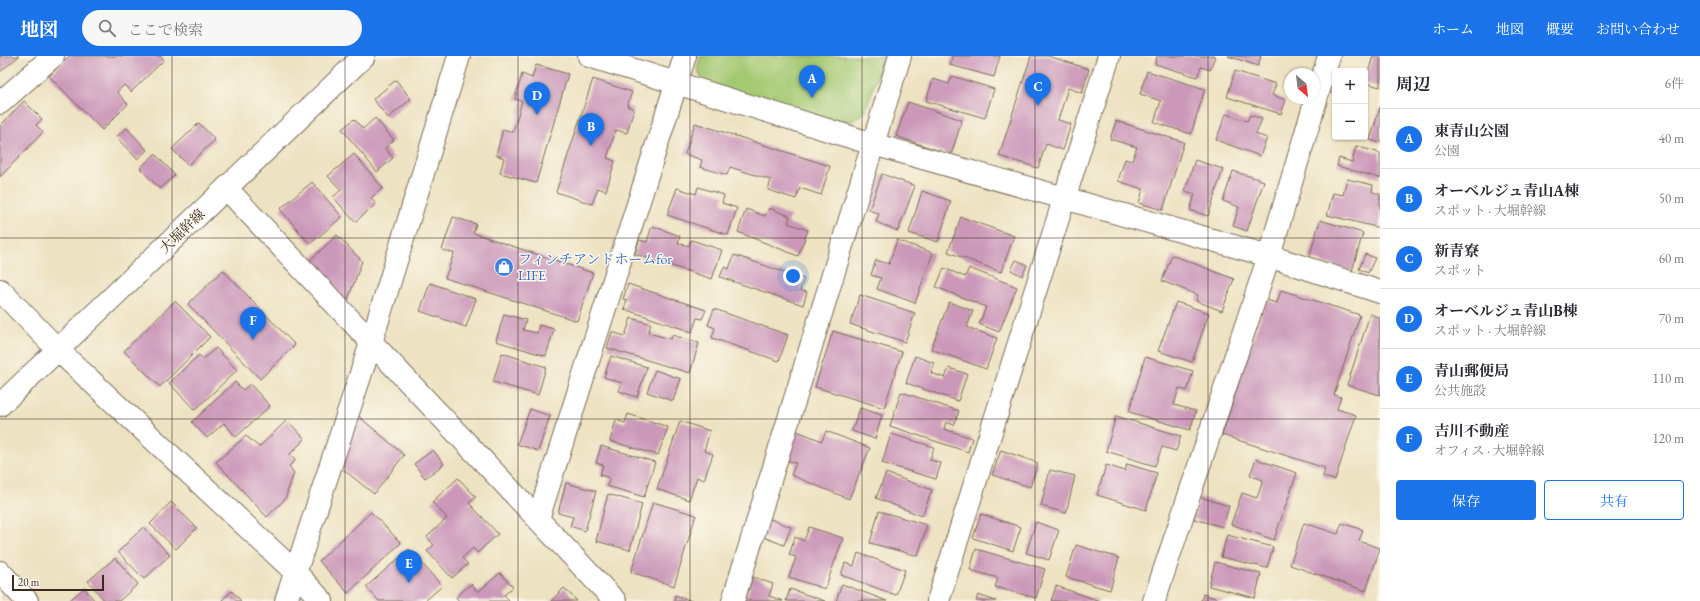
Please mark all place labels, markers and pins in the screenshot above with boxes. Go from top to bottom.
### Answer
pin: A [799,65,825,98]
pin: C [1025,73,1051,106]
pin: D [524,82,550,115]
pin: B [578,113,604,146]
place label: フィンチアンドホームfor LIFE [518,250,672,284]
shop icon: フィンチアンドホームfor LIFE [493,256,515,278]
pin: F [240,307,266,340]
pin: E [396,550,422,583]

